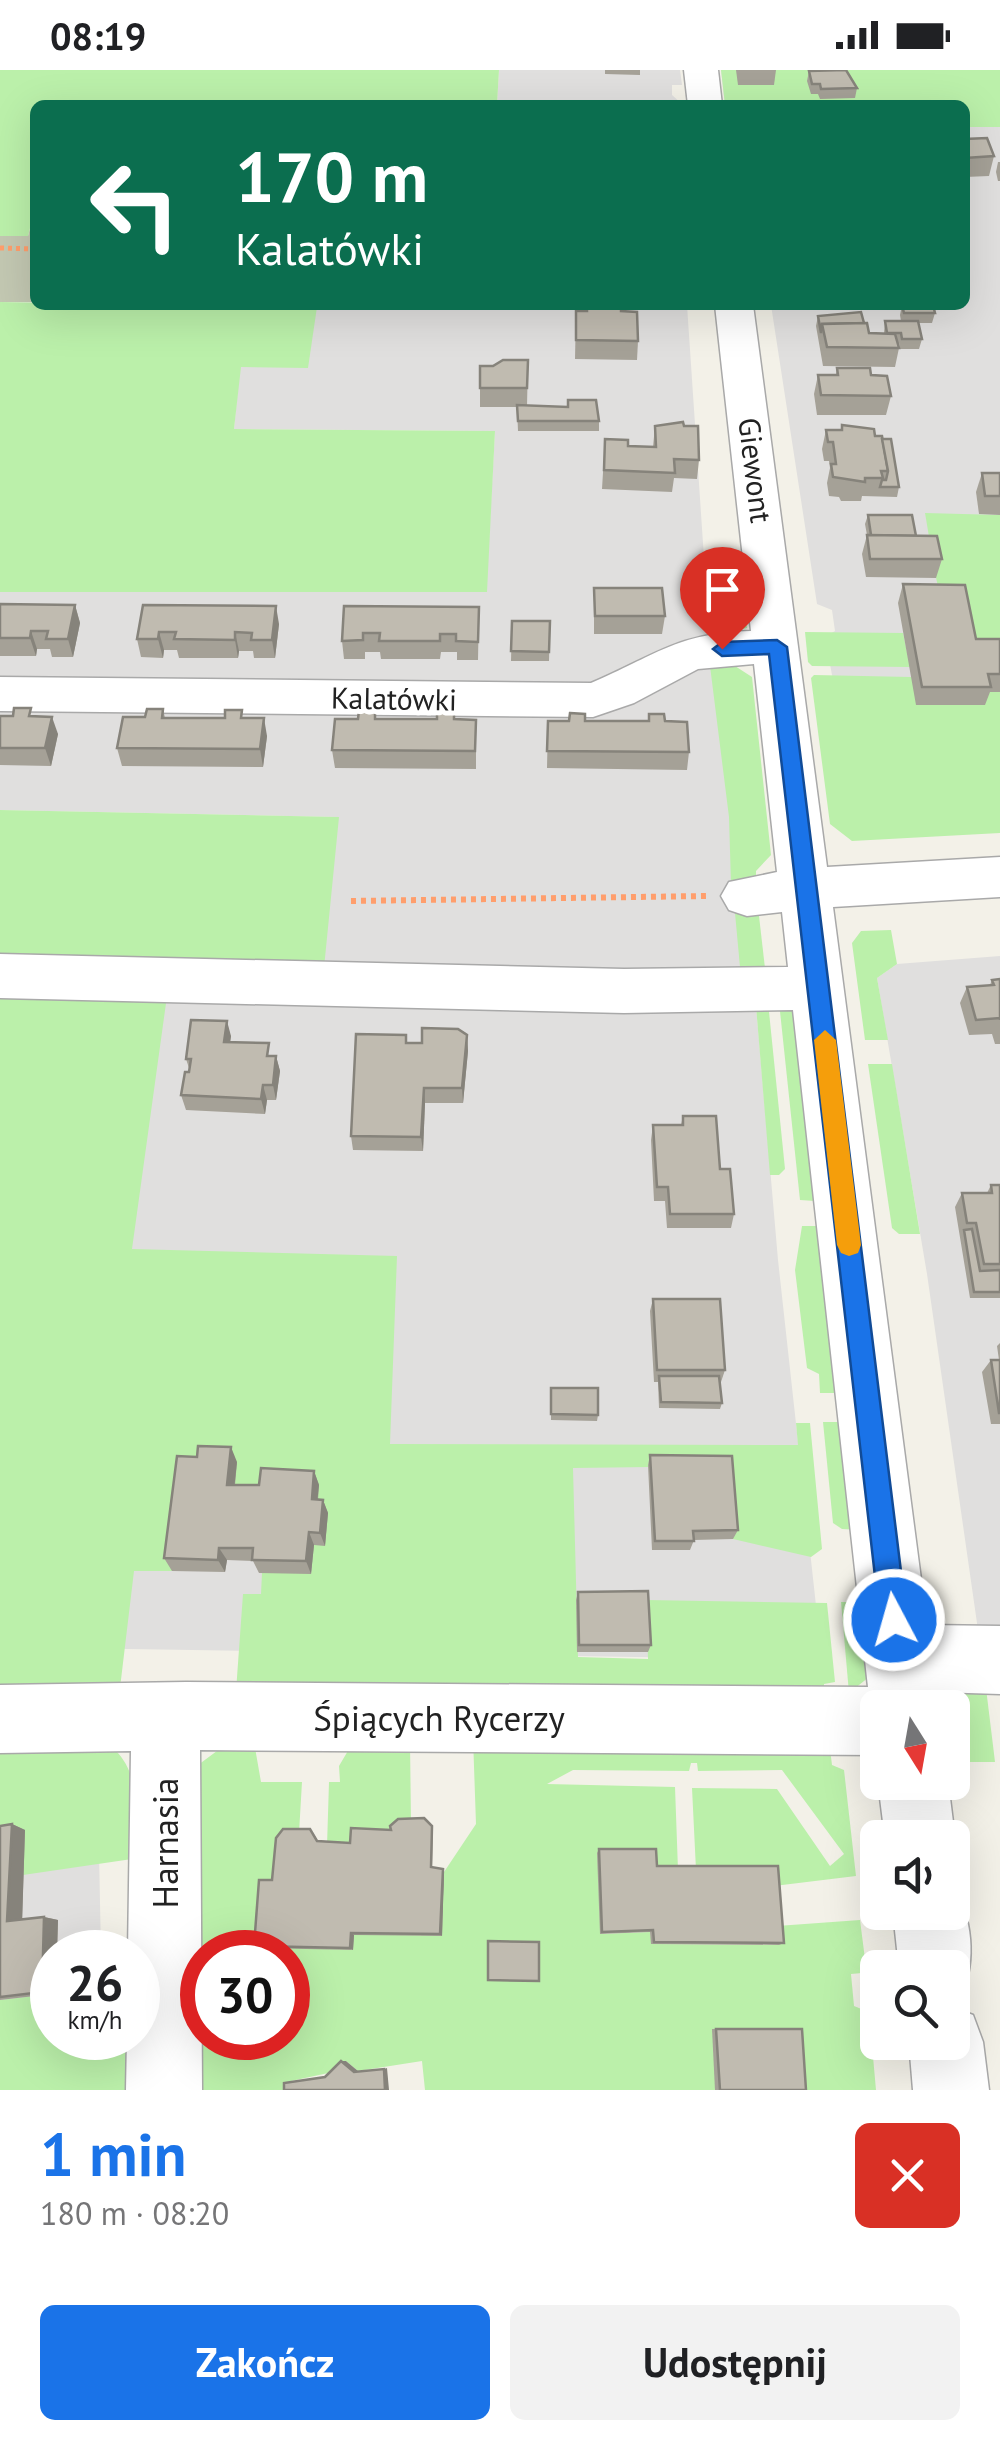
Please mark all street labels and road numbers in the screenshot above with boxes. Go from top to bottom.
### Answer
street label: Giewont [730,415,782,525]
street label: Kalatówki [331,677,457,719]
street label: Śpiących Rycerzy [313,1695,565,1741]
street label: Harnasia [142,1778,188,1908]

